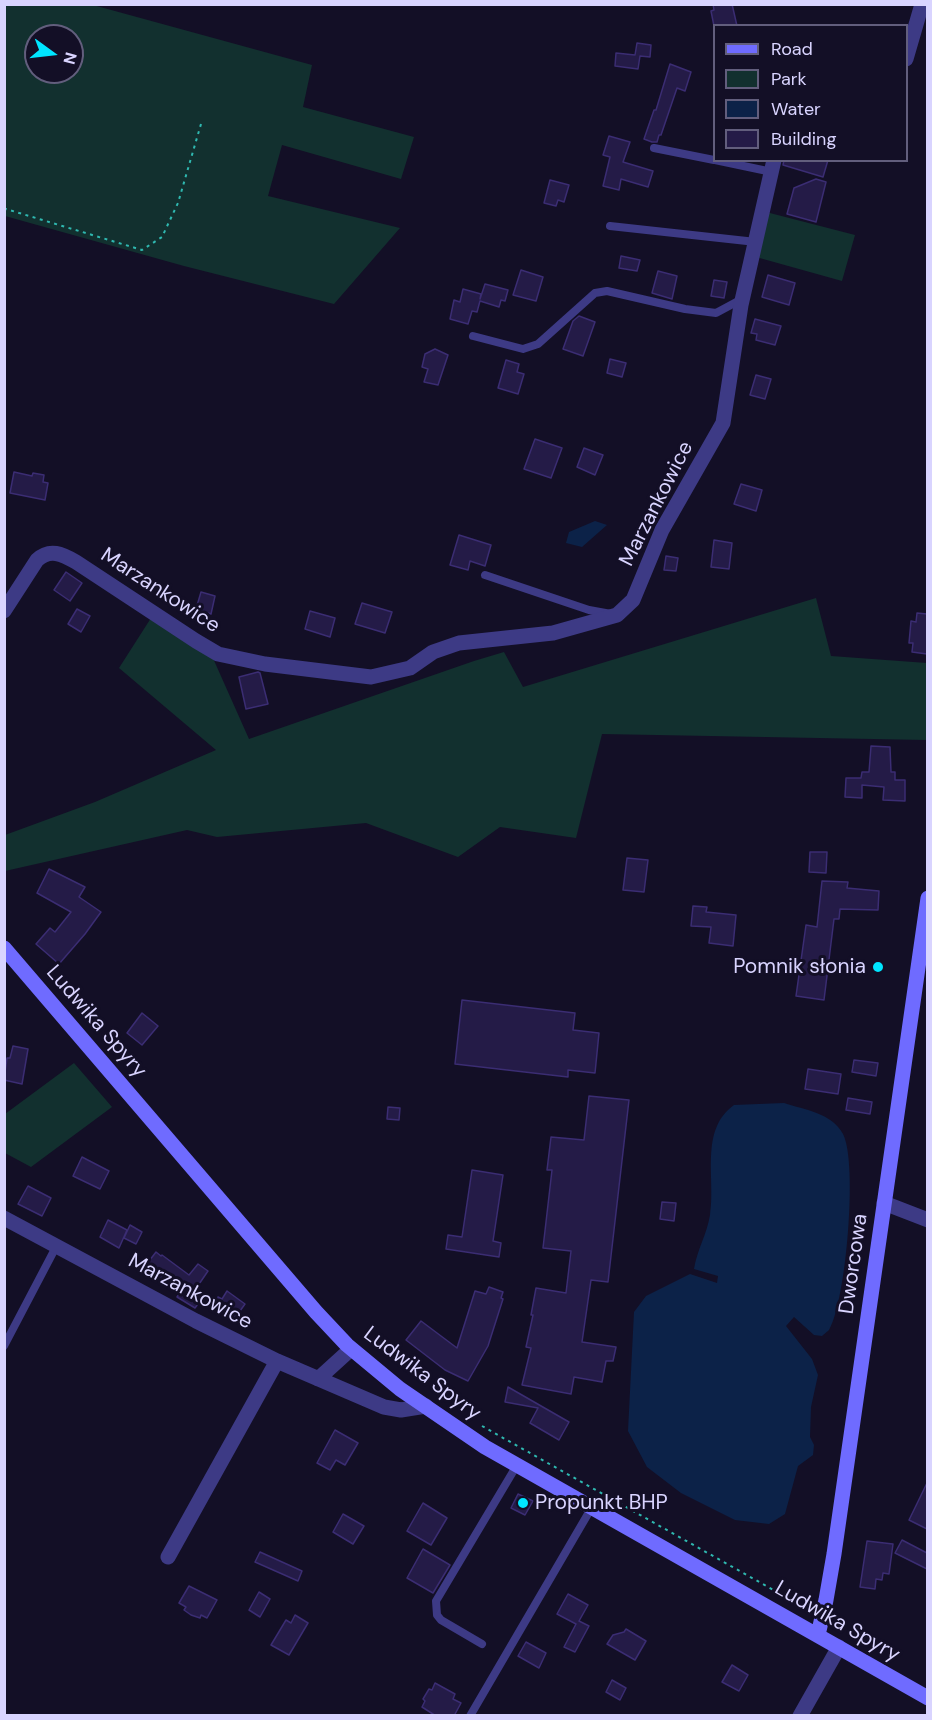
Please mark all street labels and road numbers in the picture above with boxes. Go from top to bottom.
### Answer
street label: Marzankowice [615,437,699,571]
street label: Marzankowice [96,543,224,639]
street label: Ludwika Spyry [40,961,152,1083]
street label: Dworcowa [834,1212,874,1316]
street label: Marzankowice [124,1249,256,1335]
street label: Ludwika Spyry [358,1322,486,1426]
street label: Ludwika Spyry [770,1576,904,1668]

